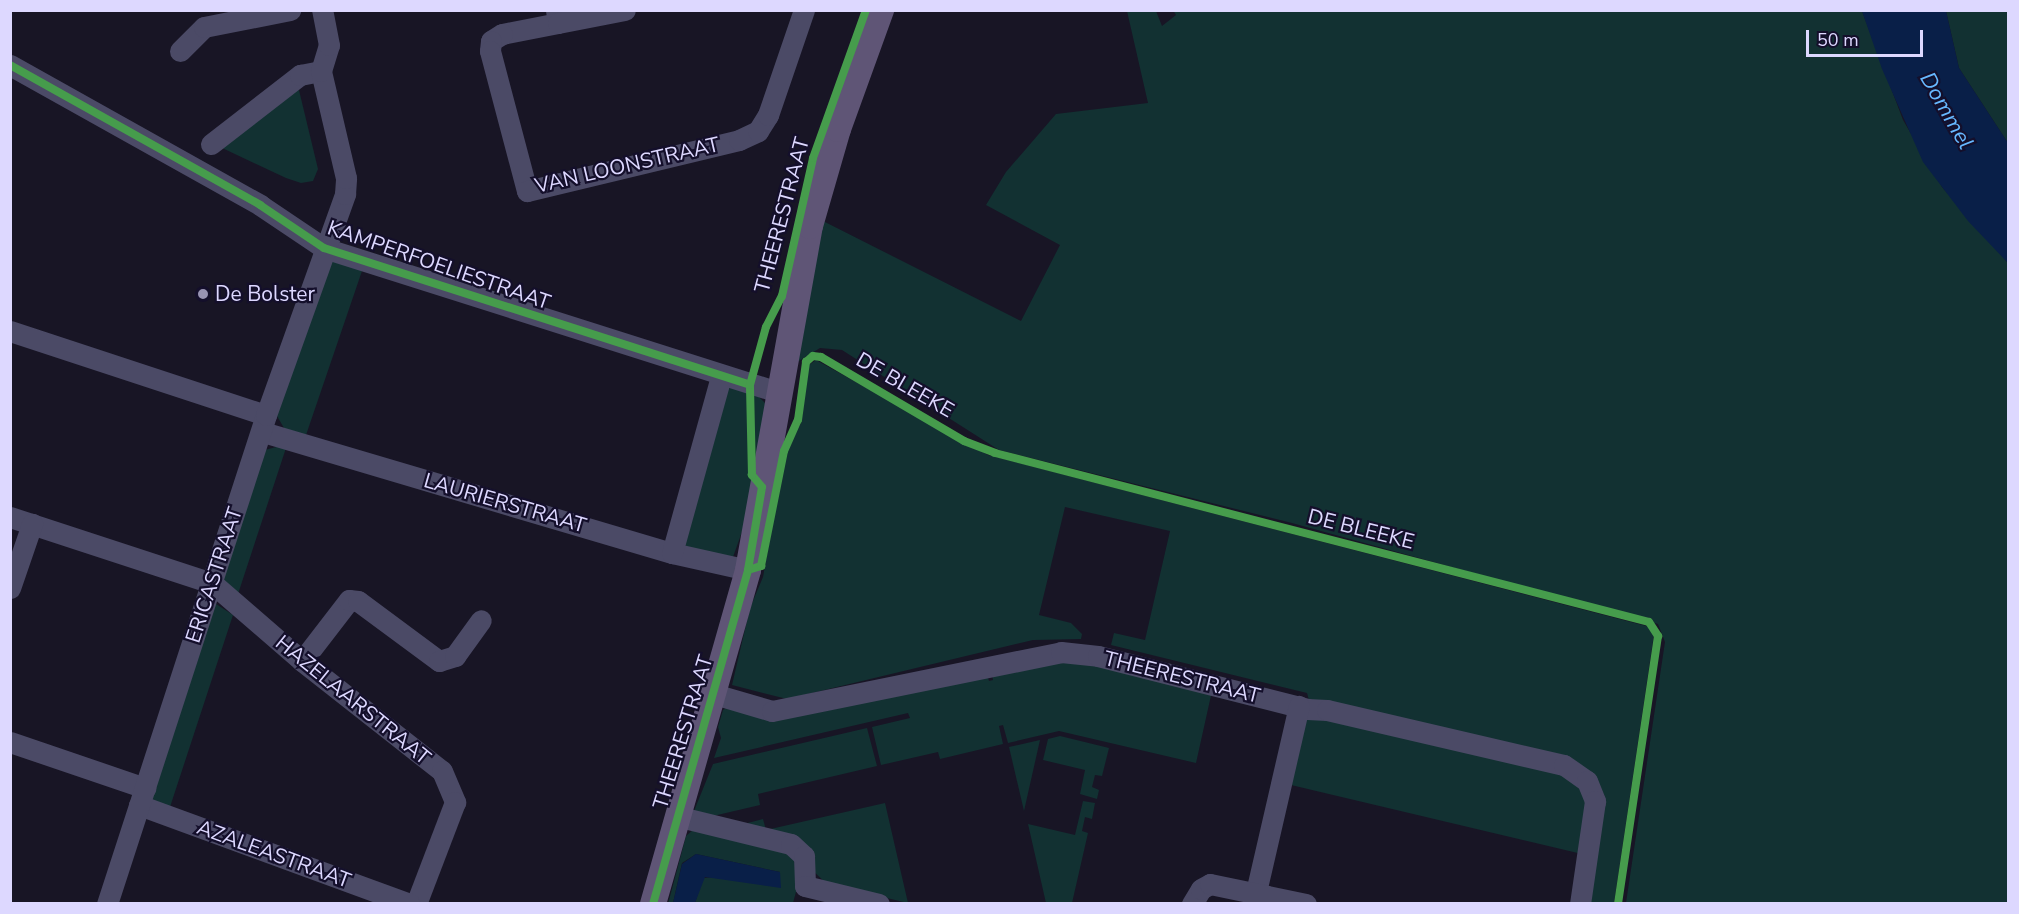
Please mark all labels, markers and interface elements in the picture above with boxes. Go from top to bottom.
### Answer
scale bar [1809,18,1926,56]
text: 50 m [1817,28,1859,52]
water label: Dommel [1913,68,1979,154]
street label: VAN LOONSTRAAT [532,132,722,198]
street label: THEERESTRAAT [749,135,815,295]
street label: KAMPERFOELIESTRAAT [324,215,554,315]
place label: De Bolster [215,281,315,307]
marker: De Bolster [196,287,210,301]
street label: DE BLEEKE [852,347,958,423]
street label: LAURIERSTRAAT [421,468,589,538]
street label: ERICASTRAAT [180,504,248,646]
street label: DE BLEEKE [1305,504,1417,554]
street label: HAZELAARSTRAAT [270,630,436,770]
street label: THEERESTRAAT [1101,645,1263,709]
street label: THEERESTRAAT [648,652,718,812]
street label: AZALEASTRAAT [194,814,354,894]

